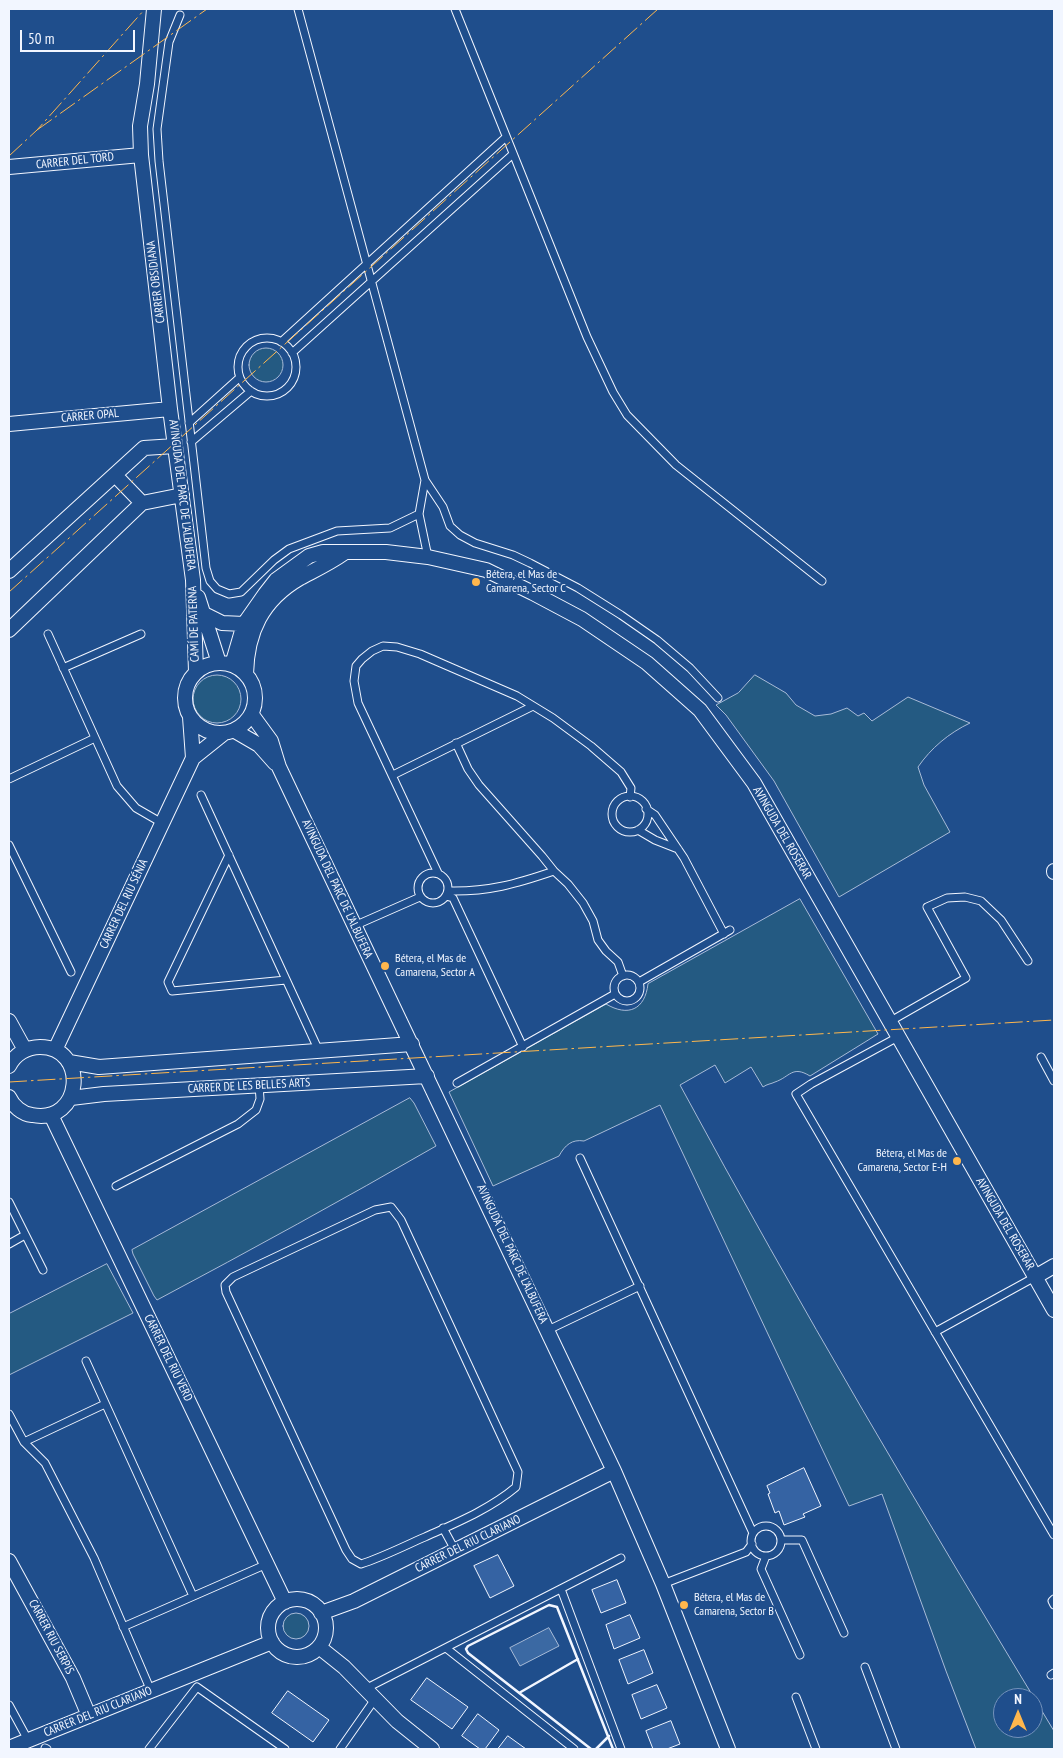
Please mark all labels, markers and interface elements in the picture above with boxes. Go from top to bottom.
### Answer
scale bar [22,20,138,52]
text: 50 m [28,29,54,48]
street label: CARRER DEL TORD [35,150,115,172]
street label: CARRER OBSIDIANA [144,240,168,324]
street label: CARRER OPAL [61,406,119,426]
street label: AVINGUDA DEL PARC DE L'ALBUFERA [166,419,198,571]
place label: Bétera, el Mas de Camarena, Sector C [486,568,566,596]
marker: Bétera, el Mas de Camarena, Sector C [470,576,482,588]
street label: CAMÍ DE PATERNA [185,586,203,662]
street label: AVINGUDA DEL ROSERAR [750,784,814,882]
street label: AVINGUDA DEL PARC DE L'ALBUFERA [298,817,376,961]
street label: CARRER DEL RIU SÉNIA [97,857,151,951]
place label: Bétera, el Mas de Camarena, Sector A [395,952,475,980]
marker: Bétera, el Mas de Camarena, Sector A [379,960,391,972]
street label: CARRER DE LES BELLES ARTS [187,1076,311,1096]
place label: Bétera, el Mas de Camarena, Sector E-H [858,1147,947,1175]
marker: Bétera, el Mas de Camarena, Sector E-H [951,1155,963,1167]
street label: AVINGUDA DEL ROSERAR [973,1175,1037,1273]
street label: AVINGUDA DEL PARC DE L'ALBUFERA [473,1182,551,1326]
street label: CARRER DEL RIU VERD [141,1312,195,1404]
street label: CARRER DEL RIU CLARIANO [413,1512,523,1576]
place label: Bétera, el Mas de Camarena, Sector B [694,1591,774,1619]
street label: CARRER RIU SERPIS [25,1597,77,1677]
marker: Bétera, el Mas de Camarena, Sector B [678,1599,690,1611]
street label: CARRER DEL RIU CLARIANO [42,1684,154,1740]
north arrow [993,1688,1043,1738]
text: N [1014,1690,1022,1708]

